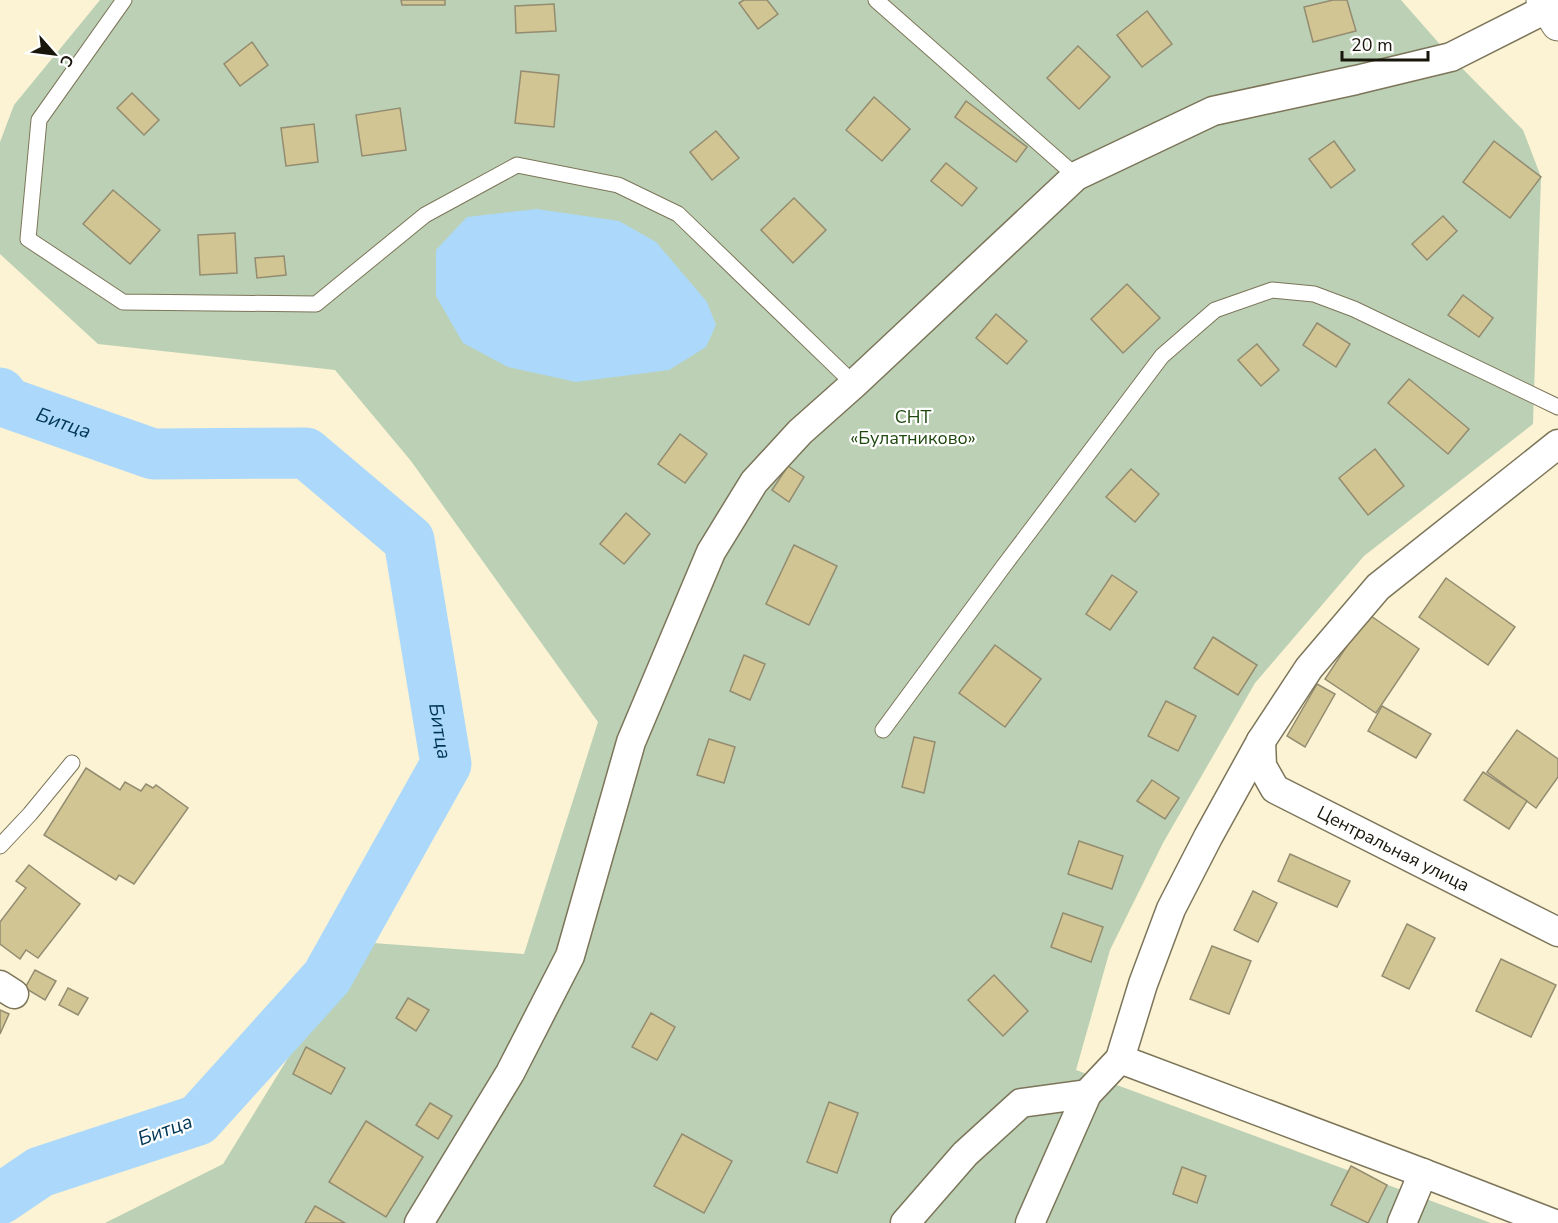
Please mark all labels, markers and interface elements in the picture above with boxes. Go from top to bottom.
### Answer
north arrow [24,24,84,84]
scale bar [1342,24,1428,62]
text: 20 m [1351,33,1393,57]
text: С [54,51,79,71]
water label: Битца [33,401,95,445]
park label: СНТ «Булатниково» [850,405,976,450]
water label: Битца [423,701,458,761]
street label: Центральная улица [1313,800,1474,897]
water label: Битца [134,1108,196,1152]

